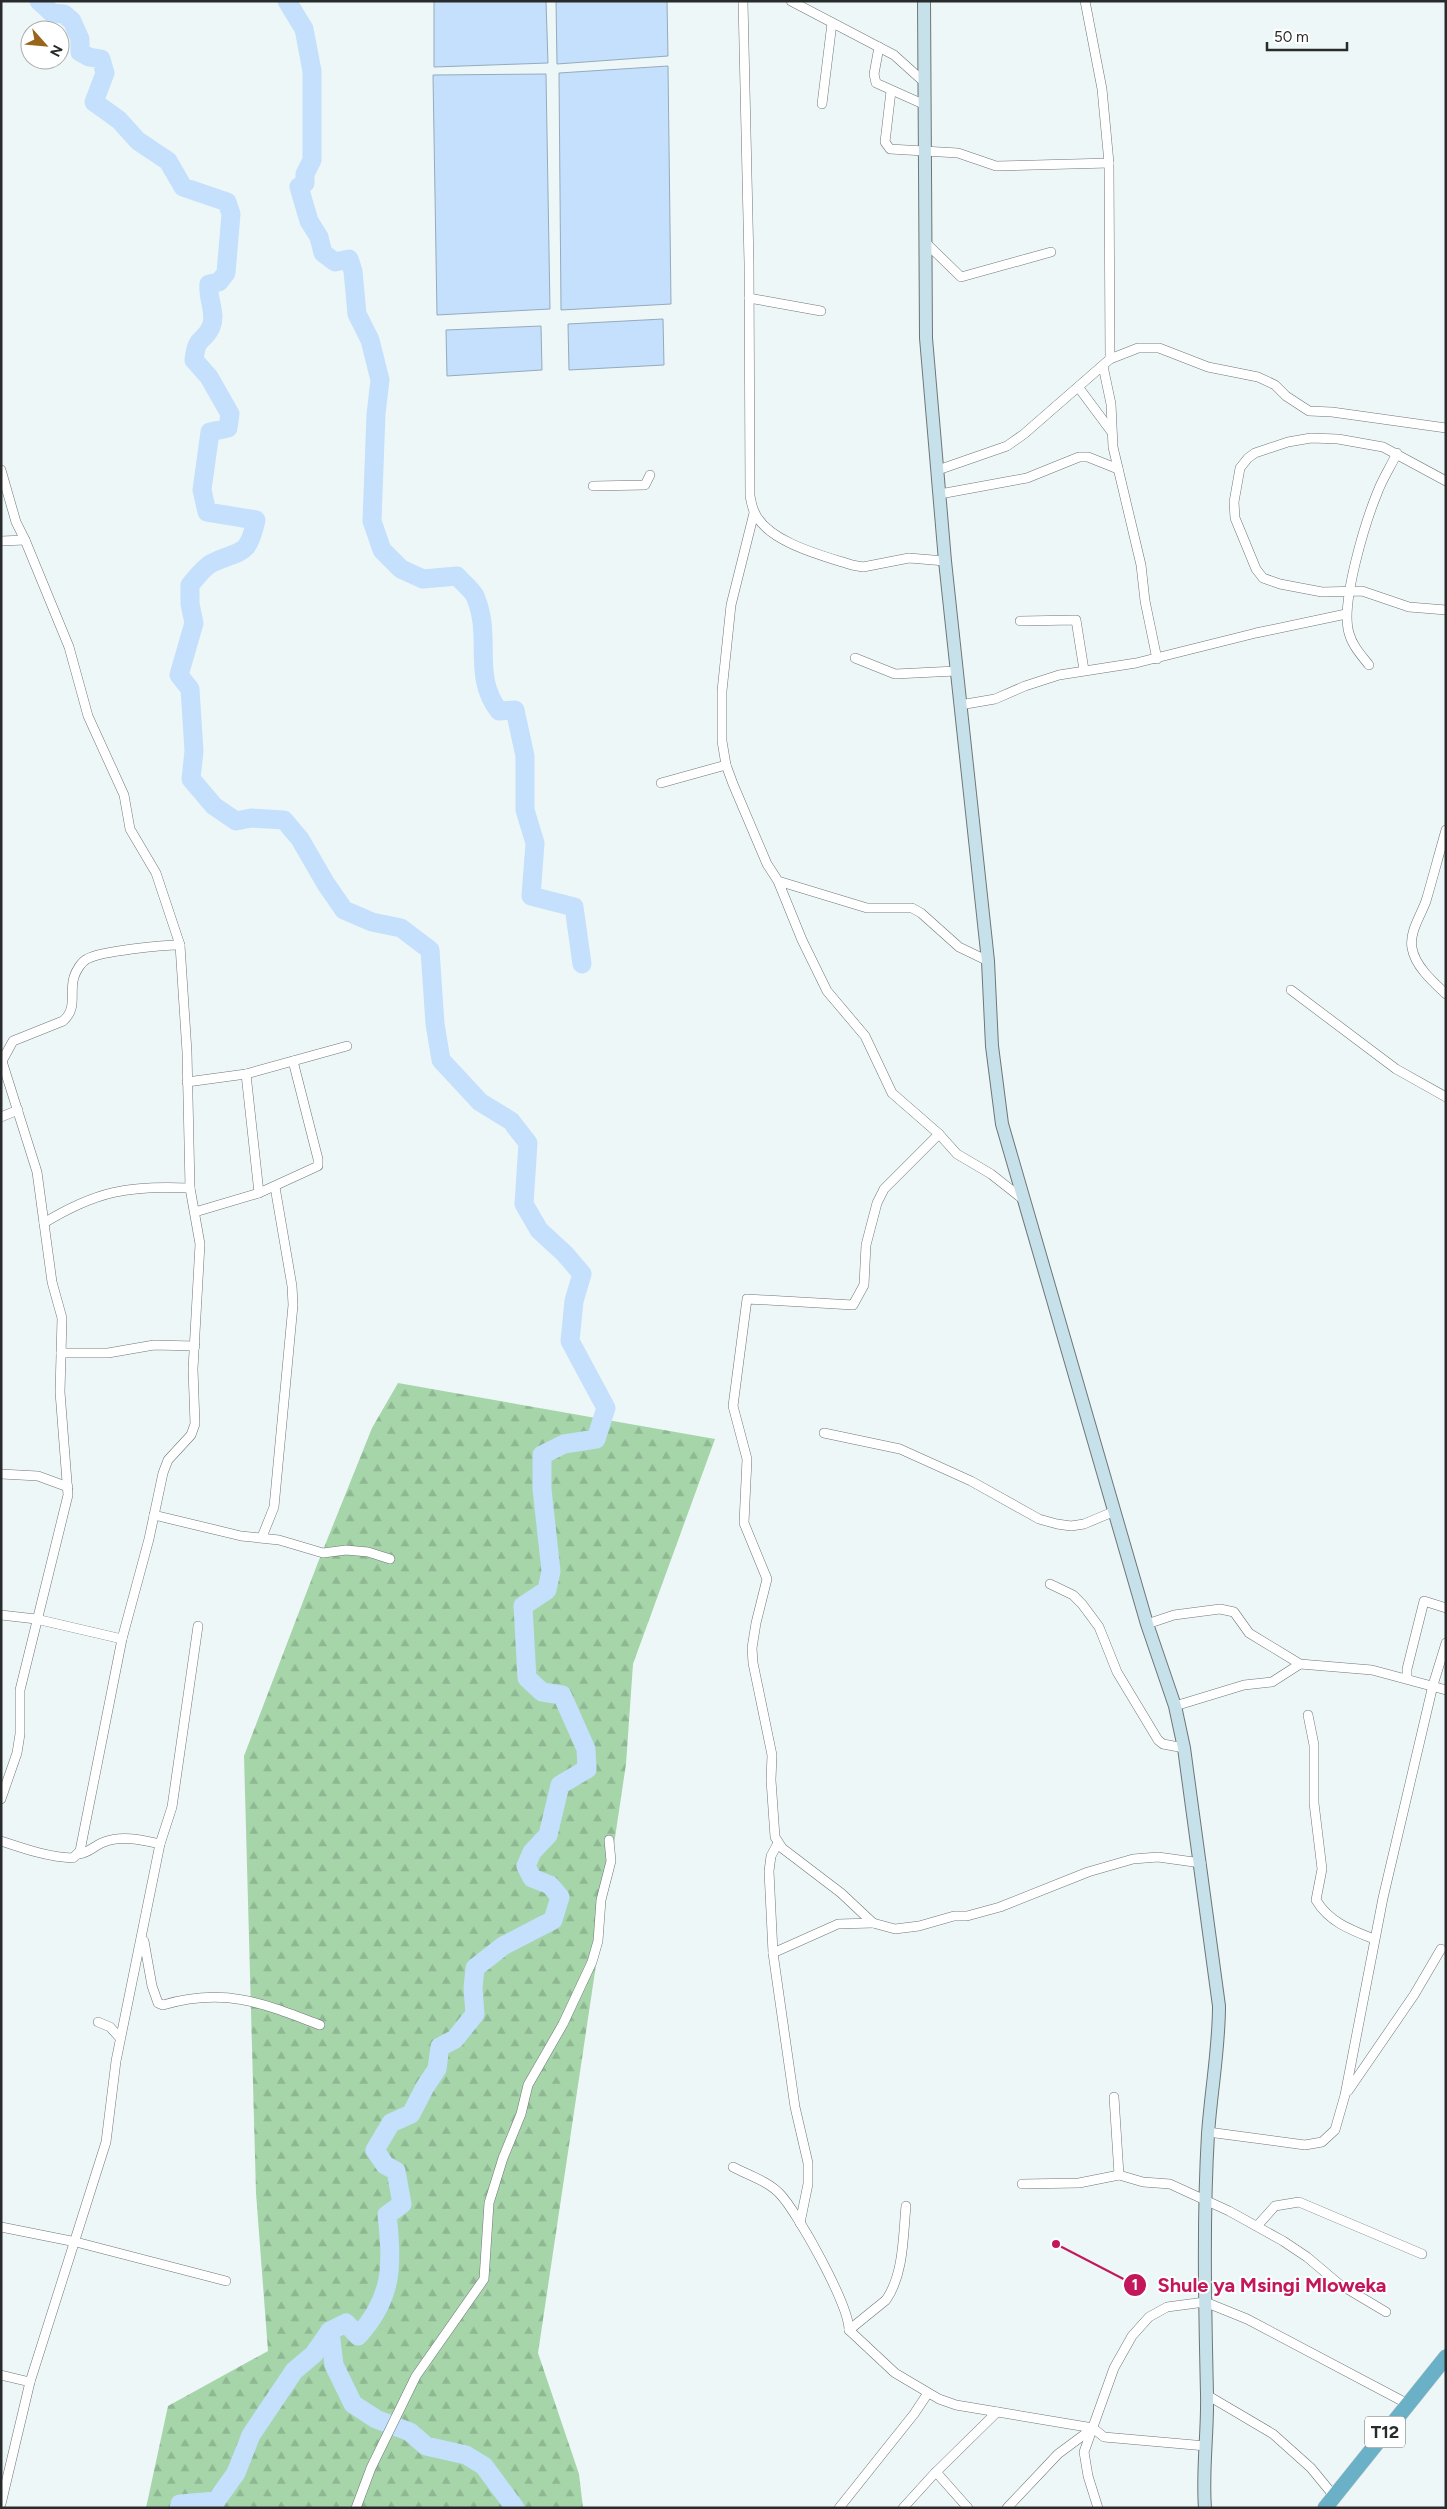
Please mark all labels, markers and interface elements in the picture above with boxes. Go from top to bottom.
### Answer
north arrow [20,20,70,70]
scale bar [1267,20,1347,52]
text: 50 m [1274,28,1309,46]
text: N [46,42,66,59]
callout: Shule ya Msingi Mloweka [1123,2267,1397,2302]
text: Shule ya Msingi Mloweka [1158,2273,1386,2297]
text: 1 [1132,2276,1138,2294]
road number: T12 [1365,2416,1405,2448]

